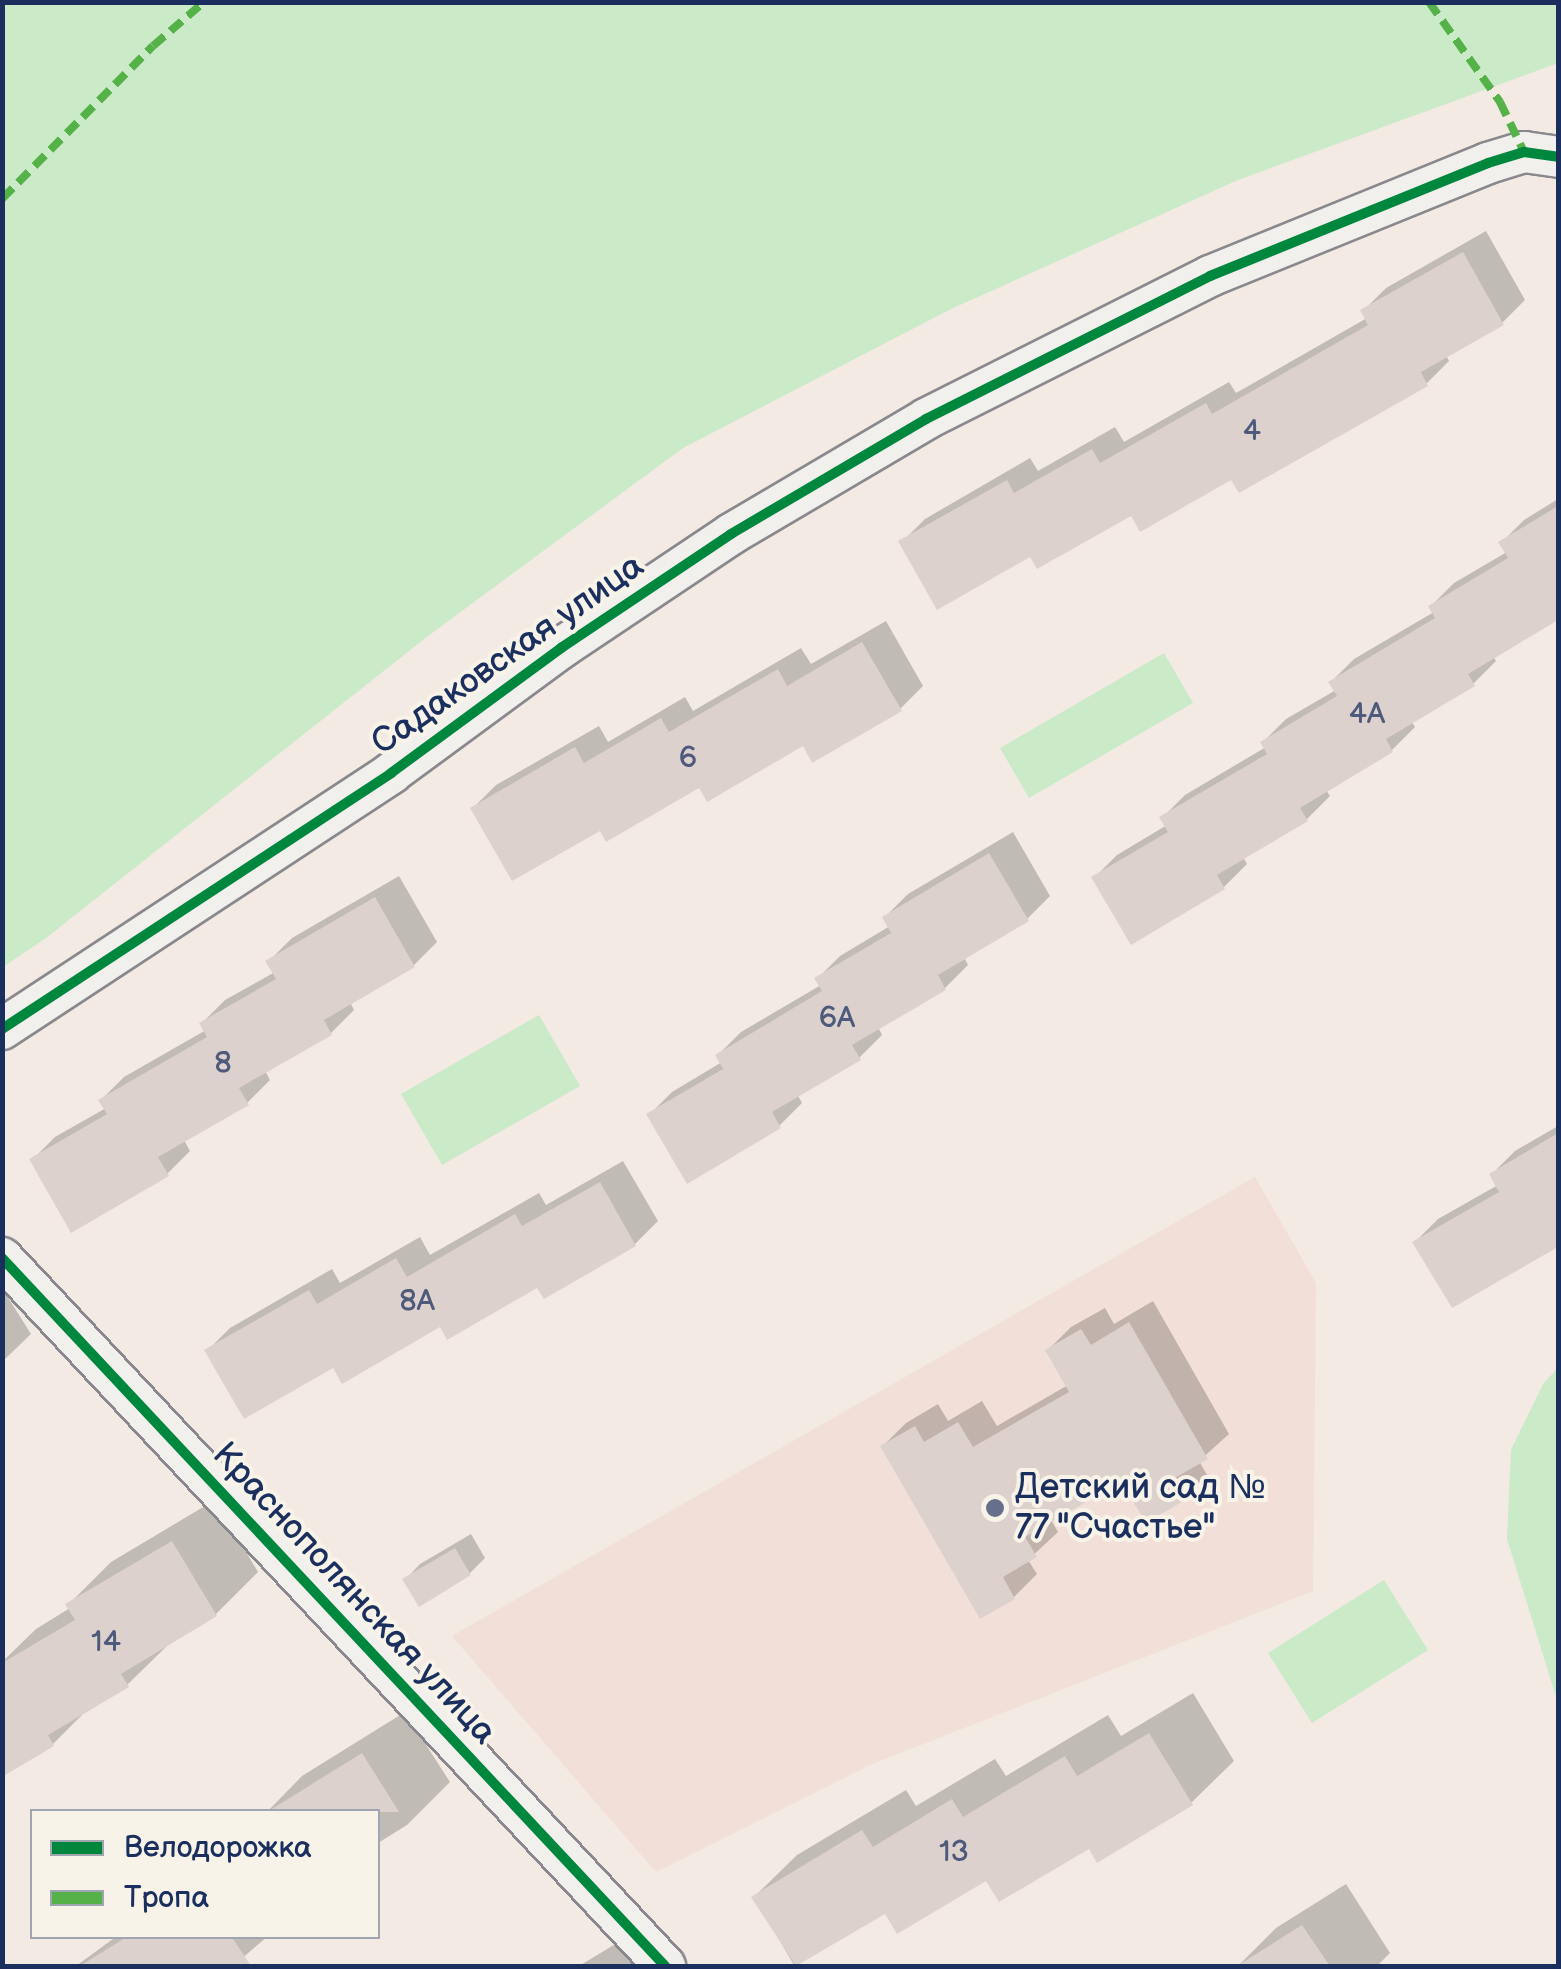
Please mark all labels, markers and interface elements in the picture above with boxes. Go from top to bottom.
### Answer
house number: 4 [1243,413,1261,449]
street label: Садаковская улица [364,545,652,765]
house number: 4А [1349,696,1385,732]
house number: 6 [679,740,697,776]
house number: 6А [819,1000,855,1036]
house number: 8 [214,1045,232,1081]
house number: 8А [399,1283,435,1319]
street label: Краснополянская улица [203,1434,505,1754]
place label: Детский сад № 77 "Счастье" [1015,1467,1266,1549]
marker: Детский сад № 77 "Счастье" [984,1497,1006,1519]
house number: 14 [91,1624,121,1660]
legend [30,1809,380,1939]
text: Велодорожка [124,1830,312,1866]
house number: 13 [939,1834,969,1870]
text: Тропа [124,1880,209,1916]

